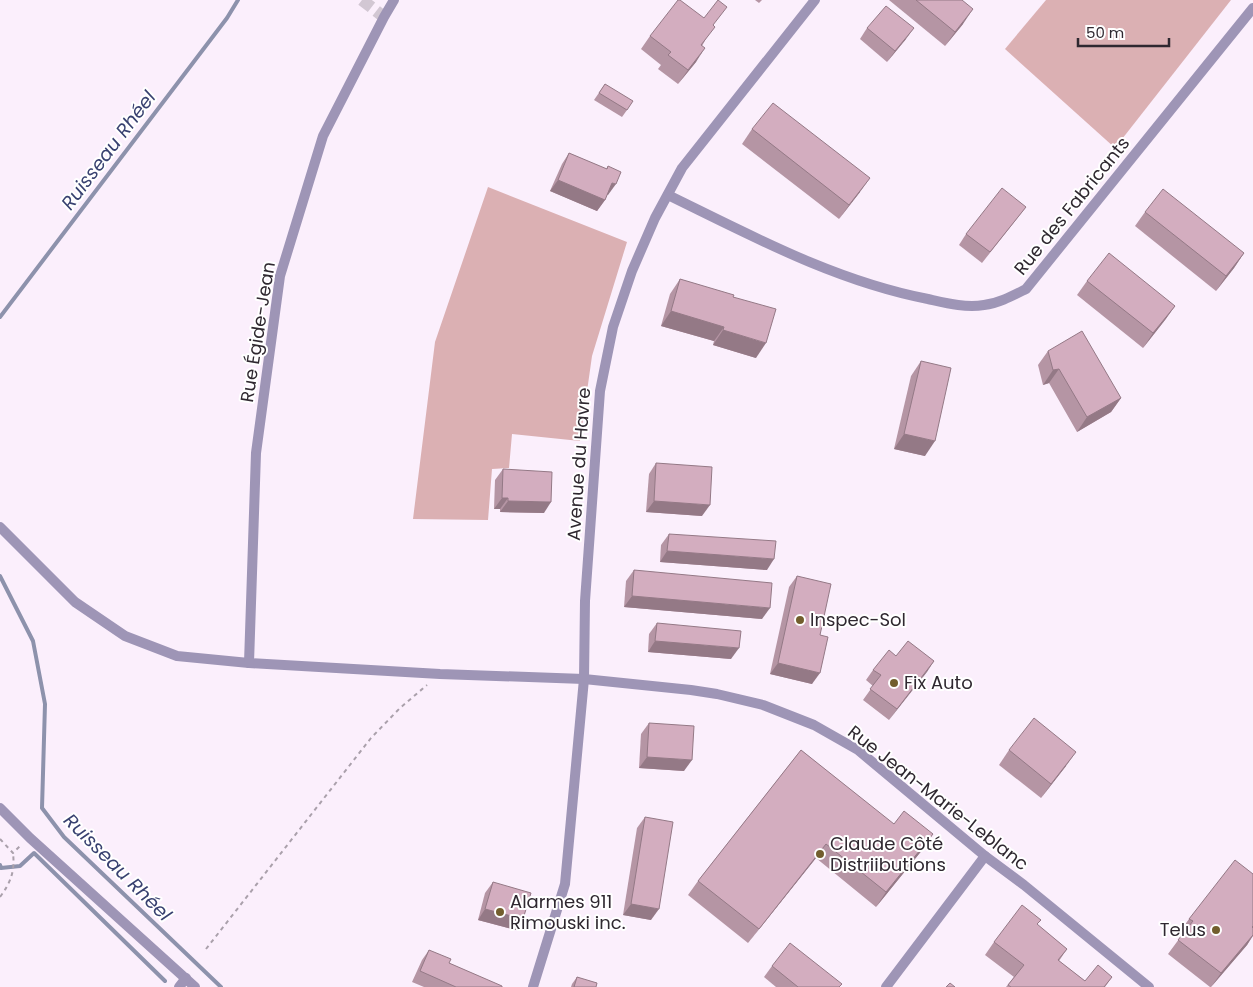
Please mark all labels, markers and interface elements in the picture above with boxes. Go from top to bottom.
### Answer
scale bar [1078,15,1169,47]
text: 50 m [1086,22,1124,43]
water label: Ruisseau Rhéel [55,85,162,215]
street label: Rue des Fabricants [1008,131,1135,280]
street label: Rue Égide-Jean [234,260,281,404]
street label: Avenue du Havre [561,387,596,541]
place label: Inspec-Sol [810,607,906,632]
marker: Inspec-Sol [794,614,806,626]
place label: Fix Auto [904,670,973,695]
marker: Fix Auto [888,677,900,689]
street label: Rue Jean-Marie-Leblanc [843,719,1034,876]
water label: Ruisseau Rhéel [58,807,178,928]
place label: Claude Côté Distriibutions [830,831,946,877]
marker: Claude Côté Distriibutions [814,848,826,860]
place label: Alarmes 911 Rimouski inc. [510,889,626,935]
marker: Alarmes 911 Rimouski inc. [494,906,506,918]
place label: Telus [1160,917,1206,942]
marker: Telus [1210,924,1222,936]

